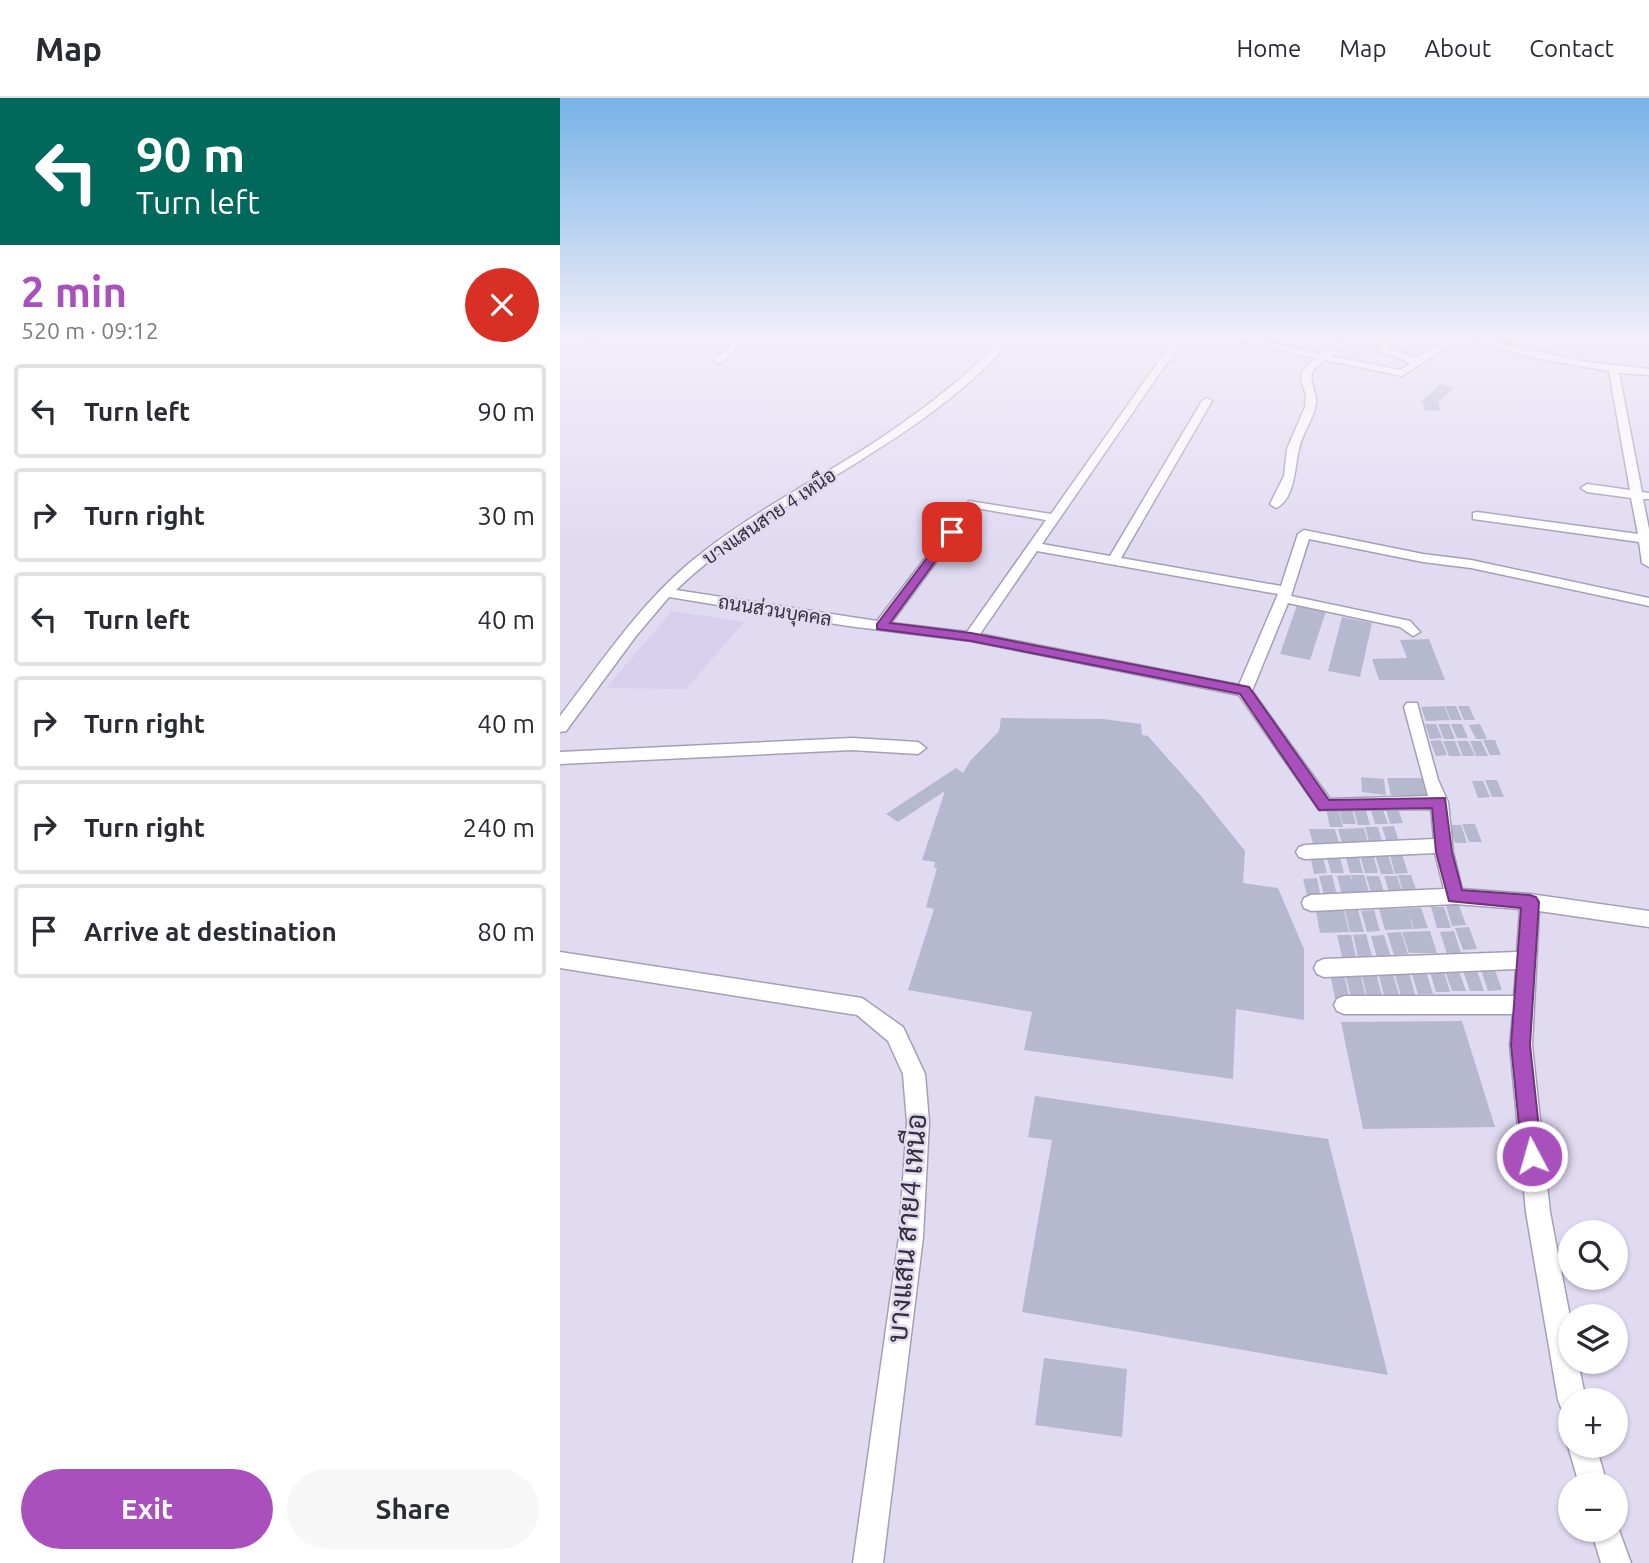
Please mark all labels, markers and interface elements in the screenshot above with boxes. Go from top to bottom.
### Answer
text: Map [35,30,102,67]
text: Home [1236,35,1301,62]
text: Map [1339,35,1386,62]
text: About [1424,35,1491,62]
text: Contact [1529,35,1614,62]
icon: left [21,126,112,217]
text: 90 m [136,126,245,181]
text: Turn left [136,184,260,220]
text: 2 min [21,268,127,315]
button: close [465,268,539,342]
text: 520 m · 09:12 [21,318,159,343]
icon: left [25,392,63,430]
text: Turn left [84,397,190,426]
text: 90 m [477,397,535,426]
street label: บางแสนสาย 4 เหนือ [698,463,840,569]
icon: right [25,496,63,534]
text: Turn right [84,501,205,530]
text: 30 m [477,501,535,530]
pin [922,502,982,562]
icon: arrive [933,513,971,551]
street label: ถนนส่วนบุคคล [717,590,833,632]
icon: left [25,600,63,638]
text: Turn left [84,605,190,634]
text: 40 m [477,605,535,634]
icon: right [25,704,63,742]
text: Turn right [84,709,205,738]
text: 40 m [477,709,535,738]
icon: right [25,808,63,846]
text: Turn right [84,813,205,842]
text: 240 m [463,813,535,842]
icon: arrive [25,912,63,950]
text: Arrive at destination [84,917,337,946]
text: 80 m [477,917,535,946]
street label: บางแสน สาย4 เหนือ [879,1112,931,1344]
position arrow [1495,1119,1569,1193]
map controls [1558,1220,1628,1542]
button: search [1558,1220,1628,1290]
button: layers [1558,1304,1628,1374]
button: + [1558,1388,1628,1458]
button: Exit [21,1469,273,1549]
button: Share [287,1469,539,1549]
button: − [1558,1472,1628,1542]

